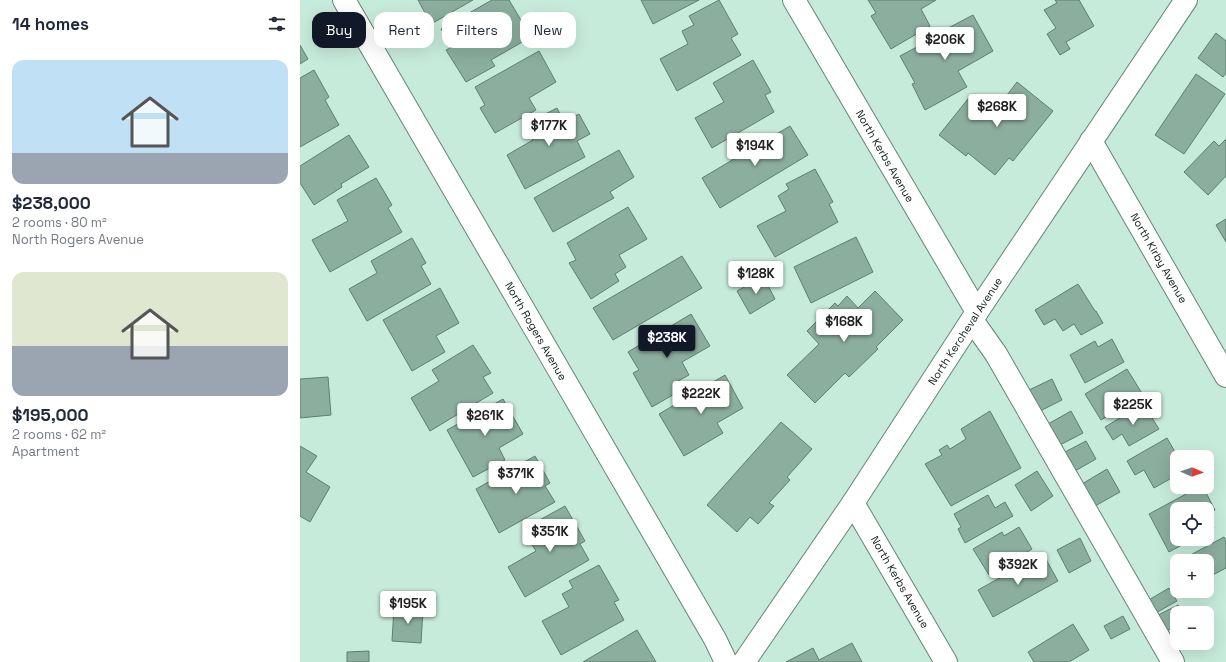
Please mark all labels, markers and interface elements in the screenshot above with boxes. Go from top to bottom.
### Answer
chip: Buy [312,12,366,48]
chip: Rent [374,12,434,48]
chip: Filters [442,12,512,48]
chip: New [520,12,576,48]
text: 14 homes [12,13,89,35]
icon: filters [266,13,288,35]
pin: $206K [917,27,973,61]
text: $206K [925,31,965,48]
icon: home [114,86,186,158]
pin: $268K [969,94,1025,128]
text: $268K [977,98,1017,115]
street label: North Kerbs Avenue [853,107,917,205]
pin: $177K [521,113,577,147]
text: $177K [531,117,567,134]
pin: $194K [727,133,783,167]
text: $194K [736,137,774,154]
text: $238,000 [12,192,91,214]
street label: North Kirby Avenue [1127,210,1191,306]
text: 2 rooms · 80 m² [12,214,107,231]
text: North Rogers Avenue [12,231,144,248]
pin: $128K [728,261,784,295]
text: $128K [737,265,775,282]
street label: North Kercheval Avenue [925,274,1005,388]
street label: North Rogers Avenue [502,279,570,383]
icon: home [114,298,186,370]
pin: $168K [816,309,872,343]
text: $168K [825,313,863,330]
pin: $238K [639,325,695,359]
text: $238K [647,329,687,346]
pin: $222K [673,381,729,415]
text: $222K [681,385,721,402]
pin: $225K [1105,392,1161,426]
text: $225K [1113,396,1153,413]
pin: $261K [457,403,513,437]
text: $195,000 [12,404,89,426]
text: $261K [466,407,504,424]
text: 2 rooms · 62 m² [12,426,106,443]
text: Apartment [12,443,80,460]
north arrow [1170,450,1214,494]
map controls [1170,450,1214,650]
pin: $371K [488,461,544,495]
text: $371K [498,465,534,482]
button: locate [1170,502,1214,546]
pin: $351K [522,519,578,553]
text: $351K [531,523,569,540]
street label: North Kerbs Avenue [868,533,932,631]
pin: $392K [990,552,1046,586]
button: + [1170,554,1214,598]
text: $392K [998,556,1038,573]
pin: $195K [380,591,436,625]
text: $195K [389,595,427,612]
button: − [1170,606,1214,650]

